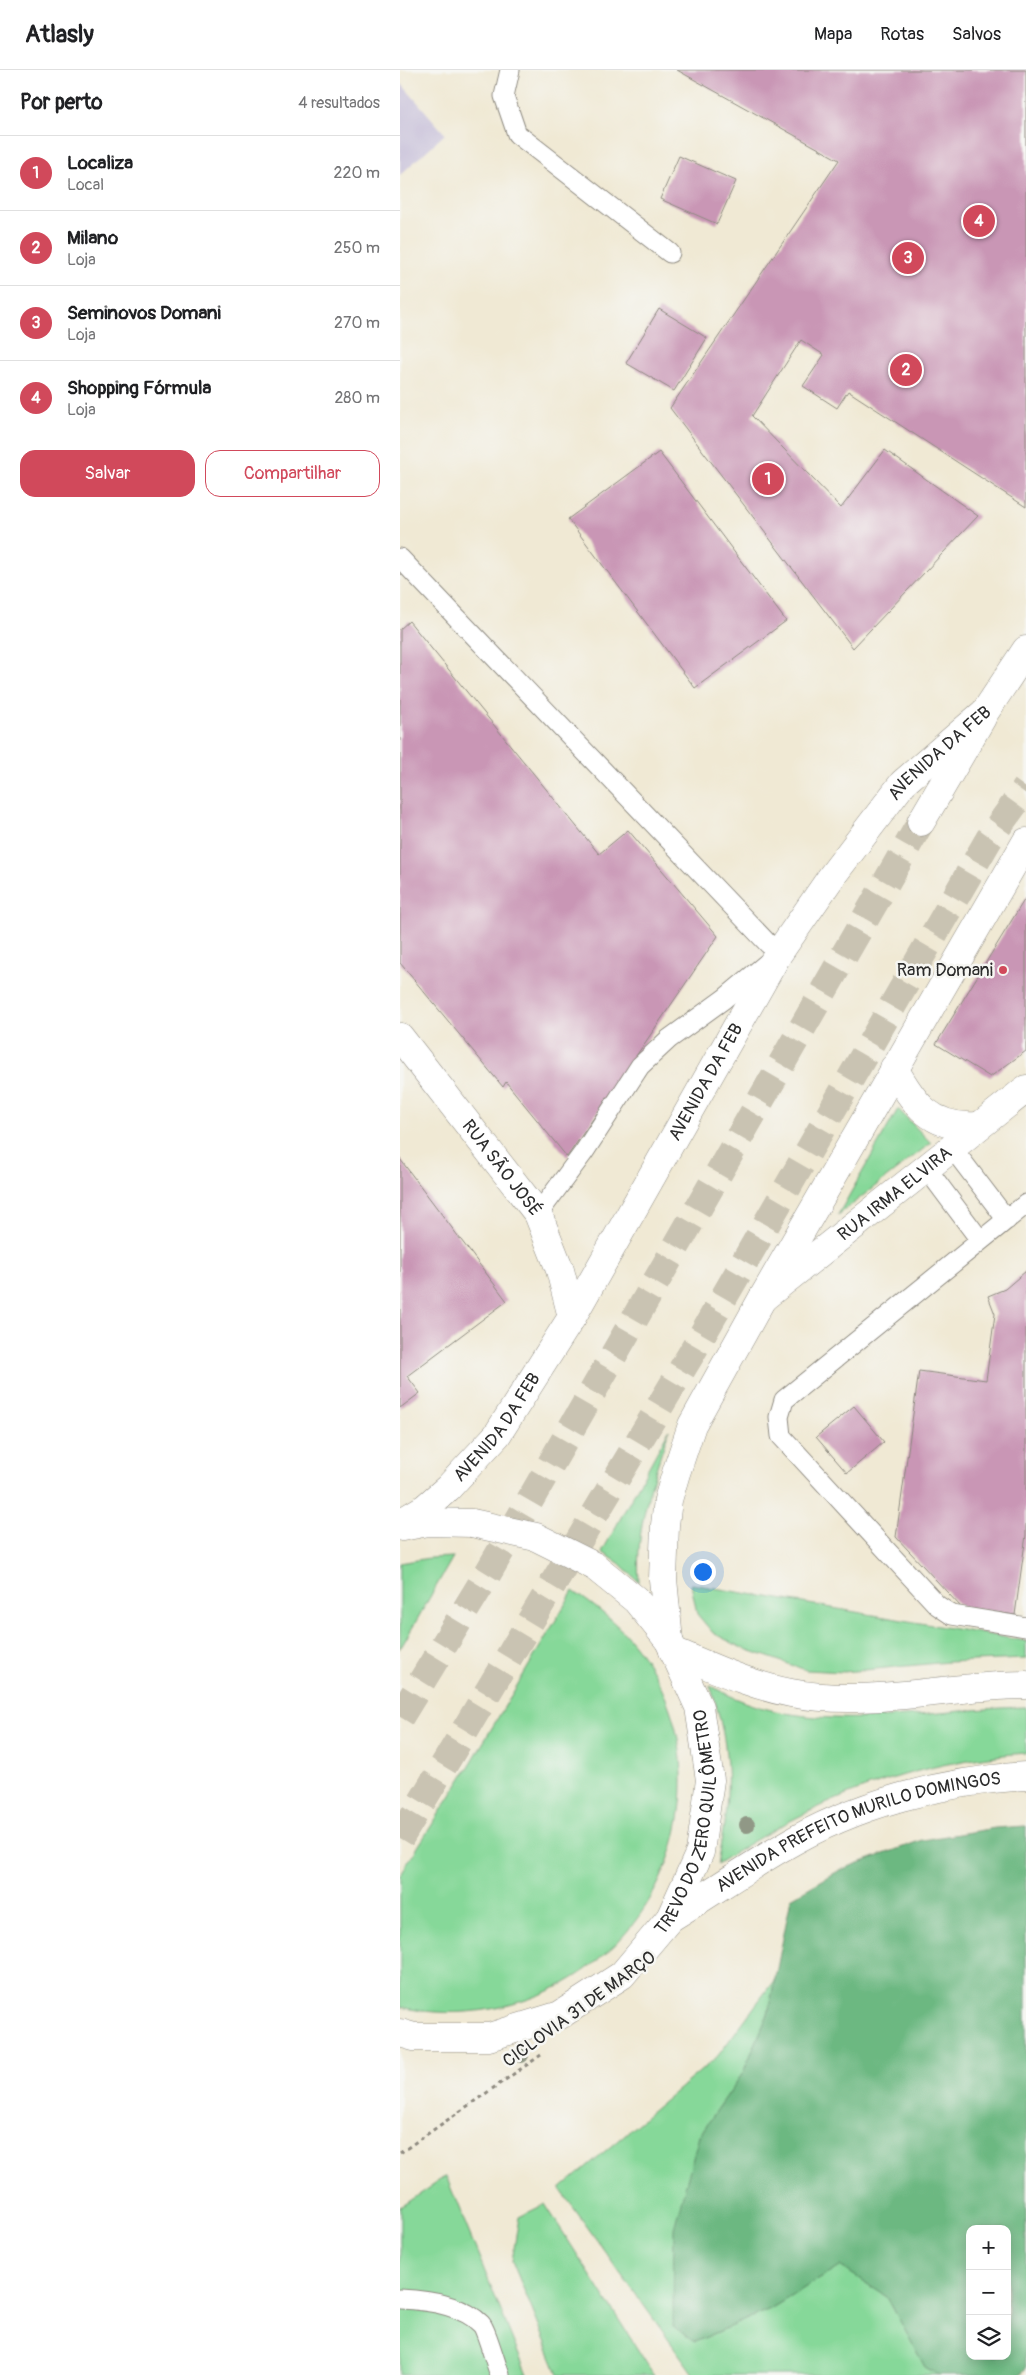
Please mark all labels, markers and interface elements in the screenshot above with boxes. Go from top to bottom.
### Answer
text: Atlasly [25,20,94,49]
text: Mapa [814,23,852,46]
text: Rotas [880,23,924,46]
text: Salvos [952,23,1001,46]
text: Por perto [20,89,102,116]
text: 4 resultados [298,93,380,113]
text: Localiza [67,151,133,175]
text: 1 [33,163,39,183]
text: 220 m [334,163,380,183]
text: Local [67,175,104,195]
pin: 4 [963,202,995,240]
text: Milano [67,226,118,250]
text: 2 [32,238,40,258]
text: 250 m [334,238,380,258]
pin: 3 [892,239,924,277]
text: Loja [67,250,96,270]
text: Seminovos Domani [67,301,221,325]
text: 3 [32,313,40,333]
text: 270 m [334,313,380,333]
text: Loja [67,325,96,345]
pin: 2 [890,351,922,389]
text: Shopping Fórmula [67,376,211,400]
text: 4 [31,388,41,408]
text: 280 m [334,388,380,408]
text: Loja [67,400,96,420]
button: Salvar [20,450,195,497]
button: Compartilhar [205,450,380,497]
pin: 1 [752,460,784,498]
street label: AVENIDA DA FEB [883,701,996,805]
place label: Ram Domani [897,959,993,982]
marker: Ram Domani [997,964,1009,976]
street label: AVENIDA DA FEB [663,1019,748,1145]
street label: RUA SÃO JOSÉ [457,1115,547,1221]
street label: RUA IRMA ELVIRA [833,1141,957,1246]
street label: AVENIDA DA FEB [449,1368,546,1487]
your location [690,1559,716,1585]
street label: TREVO DO ZERO QUILÔMETRO [650,1708,723,1940]
street label: AVENIDA PREFEITO MURILO DOMINGOS [712,1767,1002,1898]
street label: CICLOVIA 31 DE MARÇO [498,1946,660,2073]
map controls [966,2225,1011,2360]
button: + [966,2225,1011,2270]
button: − [966,2270,1011,2315]
button: layers [966,2315,1011,2360]

